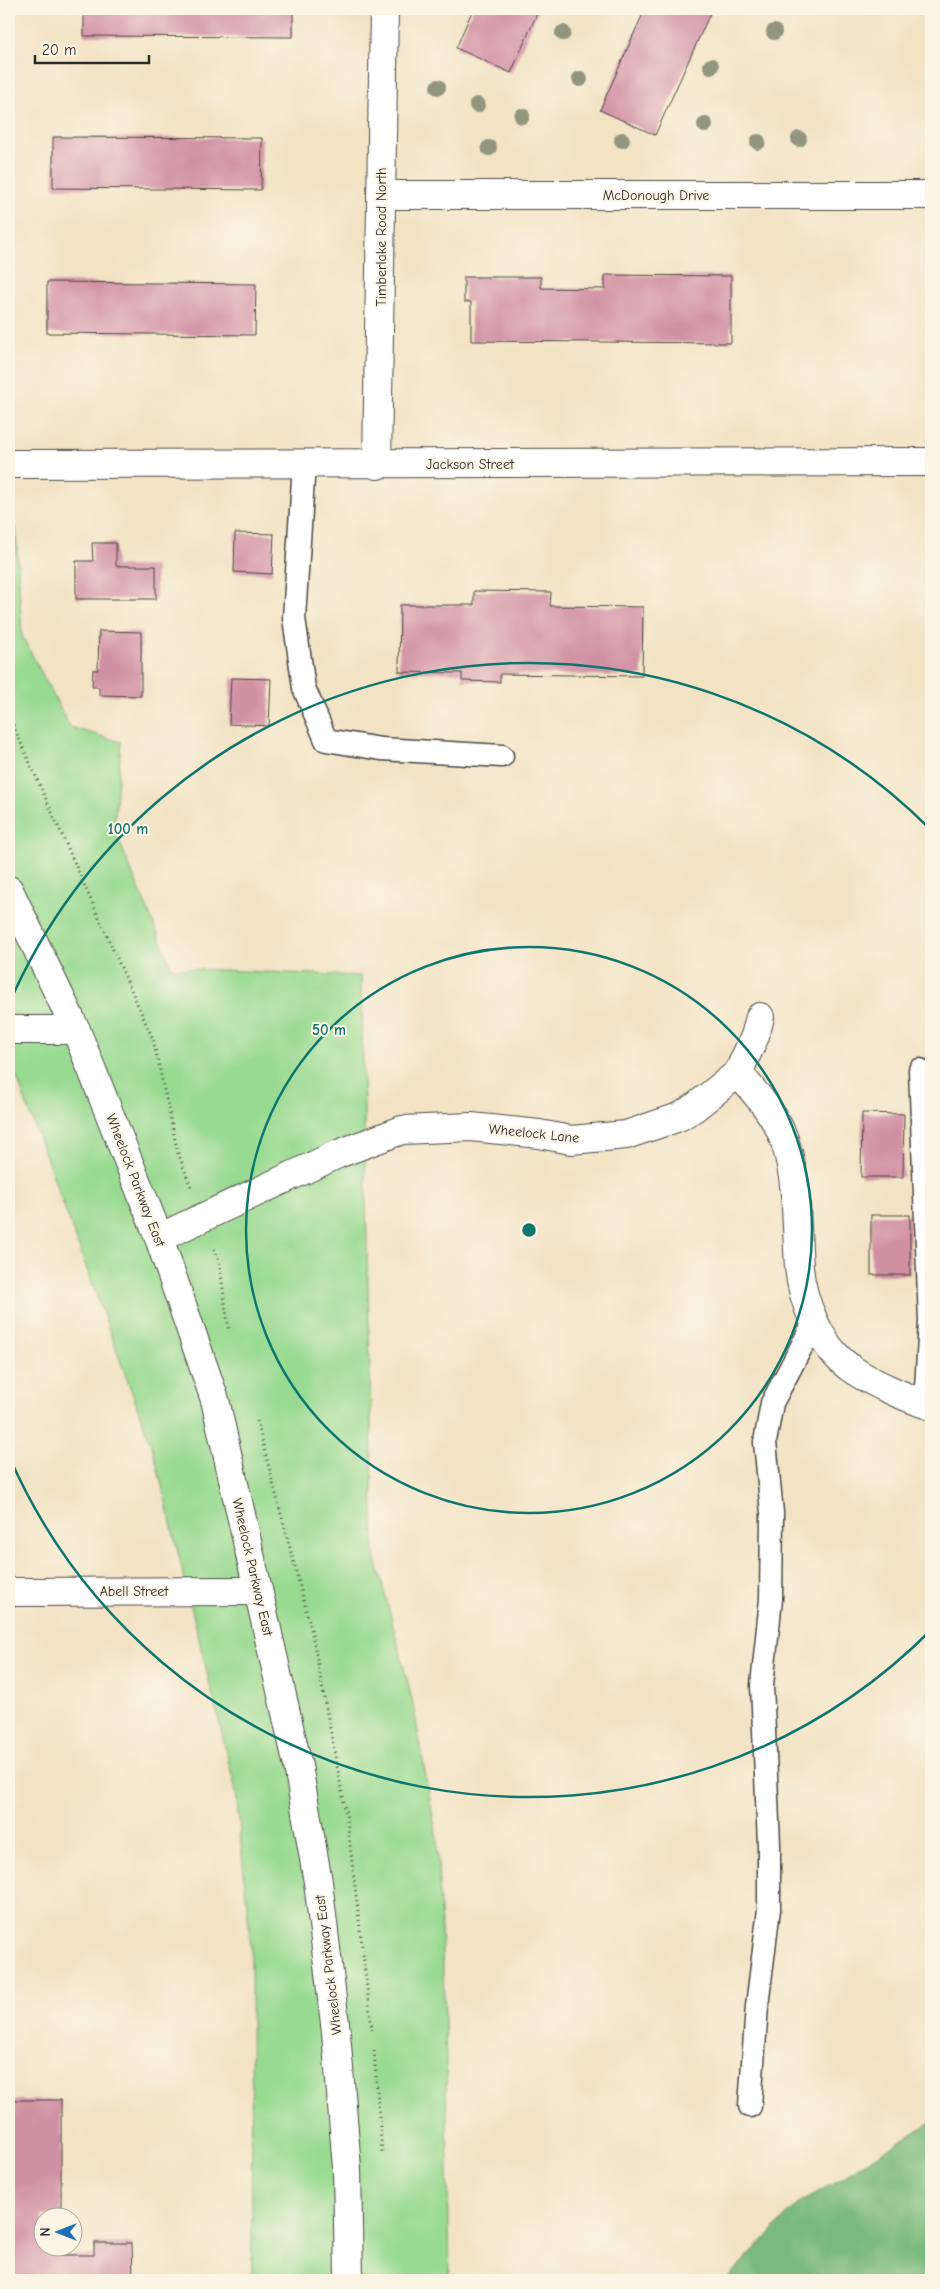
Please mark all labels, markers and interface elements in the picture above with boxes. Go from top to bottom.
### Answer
scale bar [35,32,149,64]
text: 20 m [42,41,76,59]
street label: Timberlake Road North [373,167,390,307]
street label: McDonough Drive [603,187,709,204]
street label: Jackson Street [426,456,515,473]
text: 100 m [108,820,148,838]
text: 50 m [312,1021,346,1039]
street label: Wheelock Parkway East [102,1111,169,1250]
street label: Wheelock Lane [488,1120,580,1147]
centre of rings [520,1221,538,1239]
street label: Wheelock Parkway East [228,1497,277,1639]
street label: Abell Street [100,1583,169,1600]
street label: Wheelock Parkway East [311,1893,346,2036]
north arrow [32,2206,82,2256]
text: N [37,2227,54,2237]

